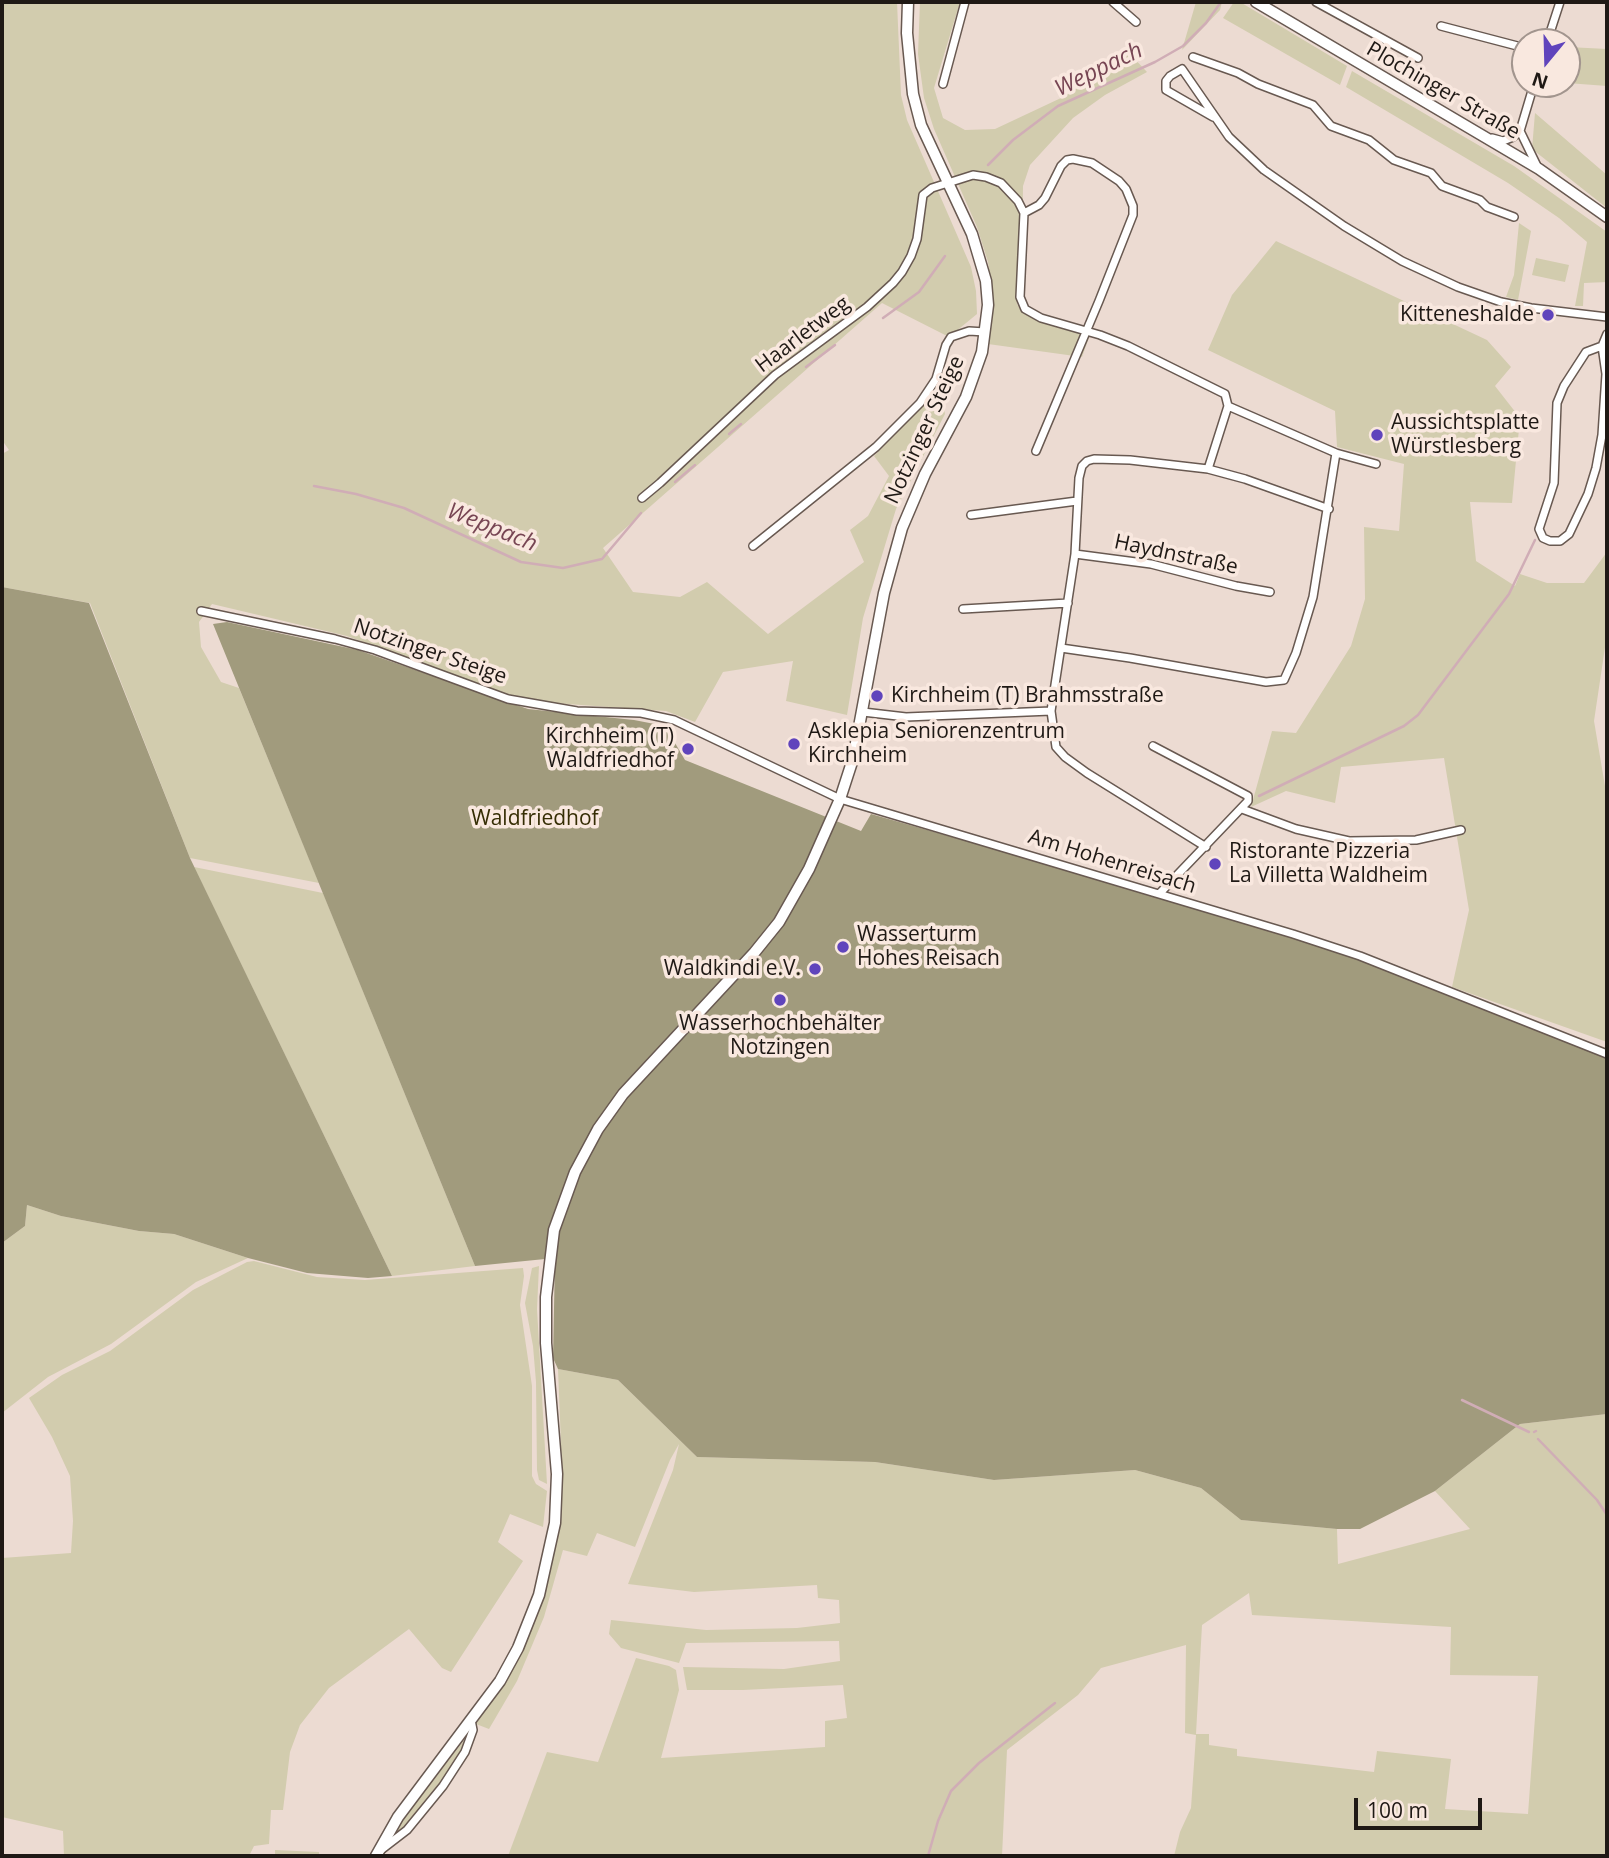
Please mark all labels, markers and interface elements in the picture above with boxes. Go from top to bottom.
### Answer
north arrow [1511,28,1581,98]
water label: Weppach [1051,37,1147,103]
street label: Plochinger Straße [1362,37,1524,145]
text: N [1528,66,1551,96]
street label: Haarletweg [751,291,855,379]
place label: Kitteneshalde [1400,302,1534,328]
marker: Kitteneshalde [1540,307,1556,323]
street label: Notzinger Steige [880,352,970,508]
place label: Aussichtsplatte Würstlesberg [1391,410,1539,460]
marker: Aussichtsplatte Würstlesberg [1369,427,1385,443]
water label: Weppach [443,498,541,558]
street label: Haydnstraße [1112,530,1240,580]
street label: Notzinger Steige [350,614,510,690]
place label: Kirchheim (T) Brahmsstraße [891,683,1164,709]
marker: Kirchheim (T) Brahmsstraße [869,688,885,704]
place label: Asklepia Seniorenzentrum Kirchheim [808,719,1065,769]
place label: Kirchheim (T) Waldfriedhof [545,724,674,774]
marker: Asklepia Seniorenzentrum Kirchheim [786,736,802,752]
marker: Kirchheim (T) Waldfriedhof [680,741,696,757]
park label: Waldfriedhof [471,806,599,832]
street label: Am Hohenreisach [1025,824,1199,900]
place label: Ristorante Pizzeria La Villetta Waldheim [1229,839,1428,889]
marker: Ristorante Pizzeria La Villetta Waldheim [1207,856,1223,872]
place label: Wasserturm Hohes Reisach [857,922,1000,972]
marker: Wasserturm Hohes Reisach [835,939,851,955]
place label: Waldkindi e.V. [664,956,801,982]
marker: Waldkindi e.V. [807,961,823,977]
marker: Wasserhochbehälter Notzingen [772,992,788,1008]
place label: Wasserhochbehälter Notzingen [679,1011,881,1061]
scale bar [1357,1784,1485,1828]
text: 100 m [1367,1796,1428,1824]

